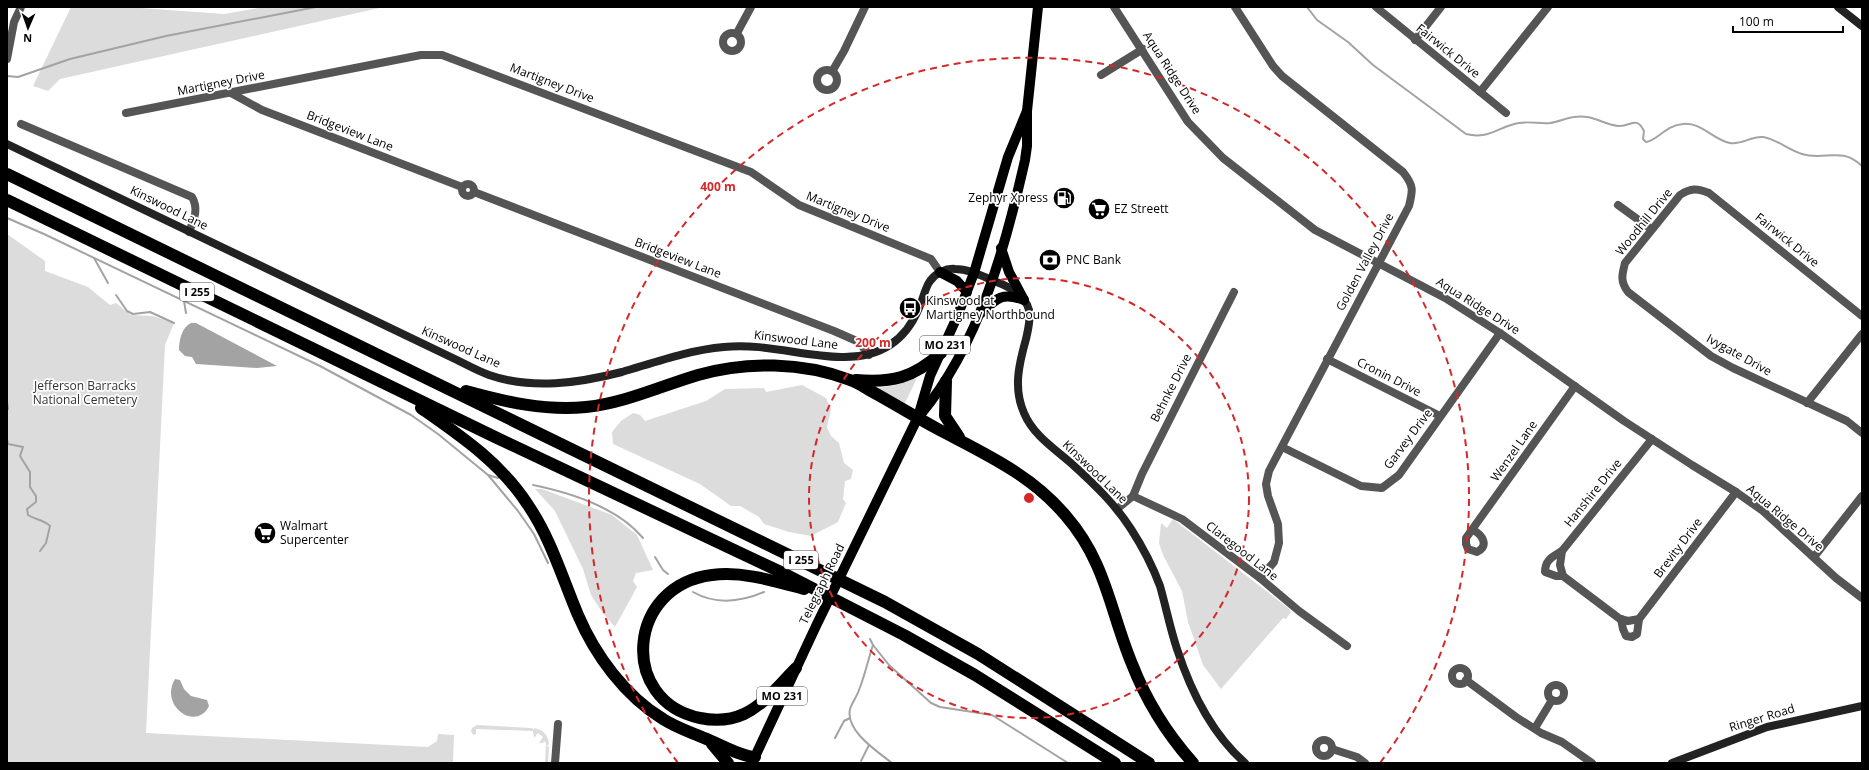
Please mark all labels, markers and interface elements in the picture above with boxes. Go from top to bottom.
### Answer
north arrow [8,8,48,48]
scale bar [1733,8,1843,34]
text: 100 m [1739,13,1774,30]
street label: Fairwick Drive [1413,20,1484,82]
street label: Aqua Ridge Drive [1139,28,1206,118]
text: N [23,31,32,46]
street label: Martigney Drive [508,59,597,106]
street label: Martigney Drive [176,66,266,99]
street label: Bridgeview Lane [304,106,396,155]
text: 400 m [700,178,736,195]
street label: Kinswood Lane [127,181,211,234]
street label: Woodhill Drive [1611,184,1676,259]
fuel station icon: Zephyr Xpress [1051,185,1077,211]
street label: Martigney Drive [804,187,893,236]
place label: Zephyr Xpress [968,189,1048,206]
supermarket icon: EZ Streett [1086,196,1112,222]
place label: EZ Streett [1114,200,1168,217]
street label: Fairwick Drive [1752,209,1823,271]
street label: Golden Valley Drive [1332,210,1398,314]
street label: Bridgeview Lane [632,233,724,282]
bank icon: PNC Bank [1037,247,1063,273]
place label: PNC Bank [1066,251,1122,268]
street label: Aqua Ridge Drive [1433,273,1524,338]
road number: I 255 [180,283,214,301]
place label: Kinswood at Martigney Northbound [926,292,1055,323]
bus stop icon: Kinswood at Martigney Northbound [897,295,923,321]
street label: Kinswood Lane [419,322,504,372]
street label: Kinswood Lane [753,326,839,353]
street label: Ivygate Drive [1704,330,1775,380]
text: 200 m [855,334,891,351]
road number: MO 231 [920,336,970,354]
street label: Behnke Drive [1146,350,1195,425]
street label: Cronin Drive [1354,353,1424,400]
park label: Jefferson Barracks National Cemetery [33,377,138,408]
street label: Garvey Drive [1379,405,1436,472]
street label: Wenzel Lane [1486,417,1541,485]
street label: Kinswood Lane [1059,436,1132,507]
street label: Hanshire Drive [1560,455,1626,530]
street label: Aqua Ridge Drive [1743,480,1828,555]
centre of rings [1022,491,1036,505]
street label: Brevity Drive [1649,514,1706,581]
place label: Walmart Supercenter [280,517,349,548]
street label: Claregood Lane [1203,517,1282,584]
supermarket icon: Walmart Supercenter [252,520,278,546]
street label: Telegraph Road [795,541,848,627]
road number: I 255 [784,551,818,569]
road number: MO 231 [757,687,807,705]
street label: Ringer Road [1727,699,1797,736]

